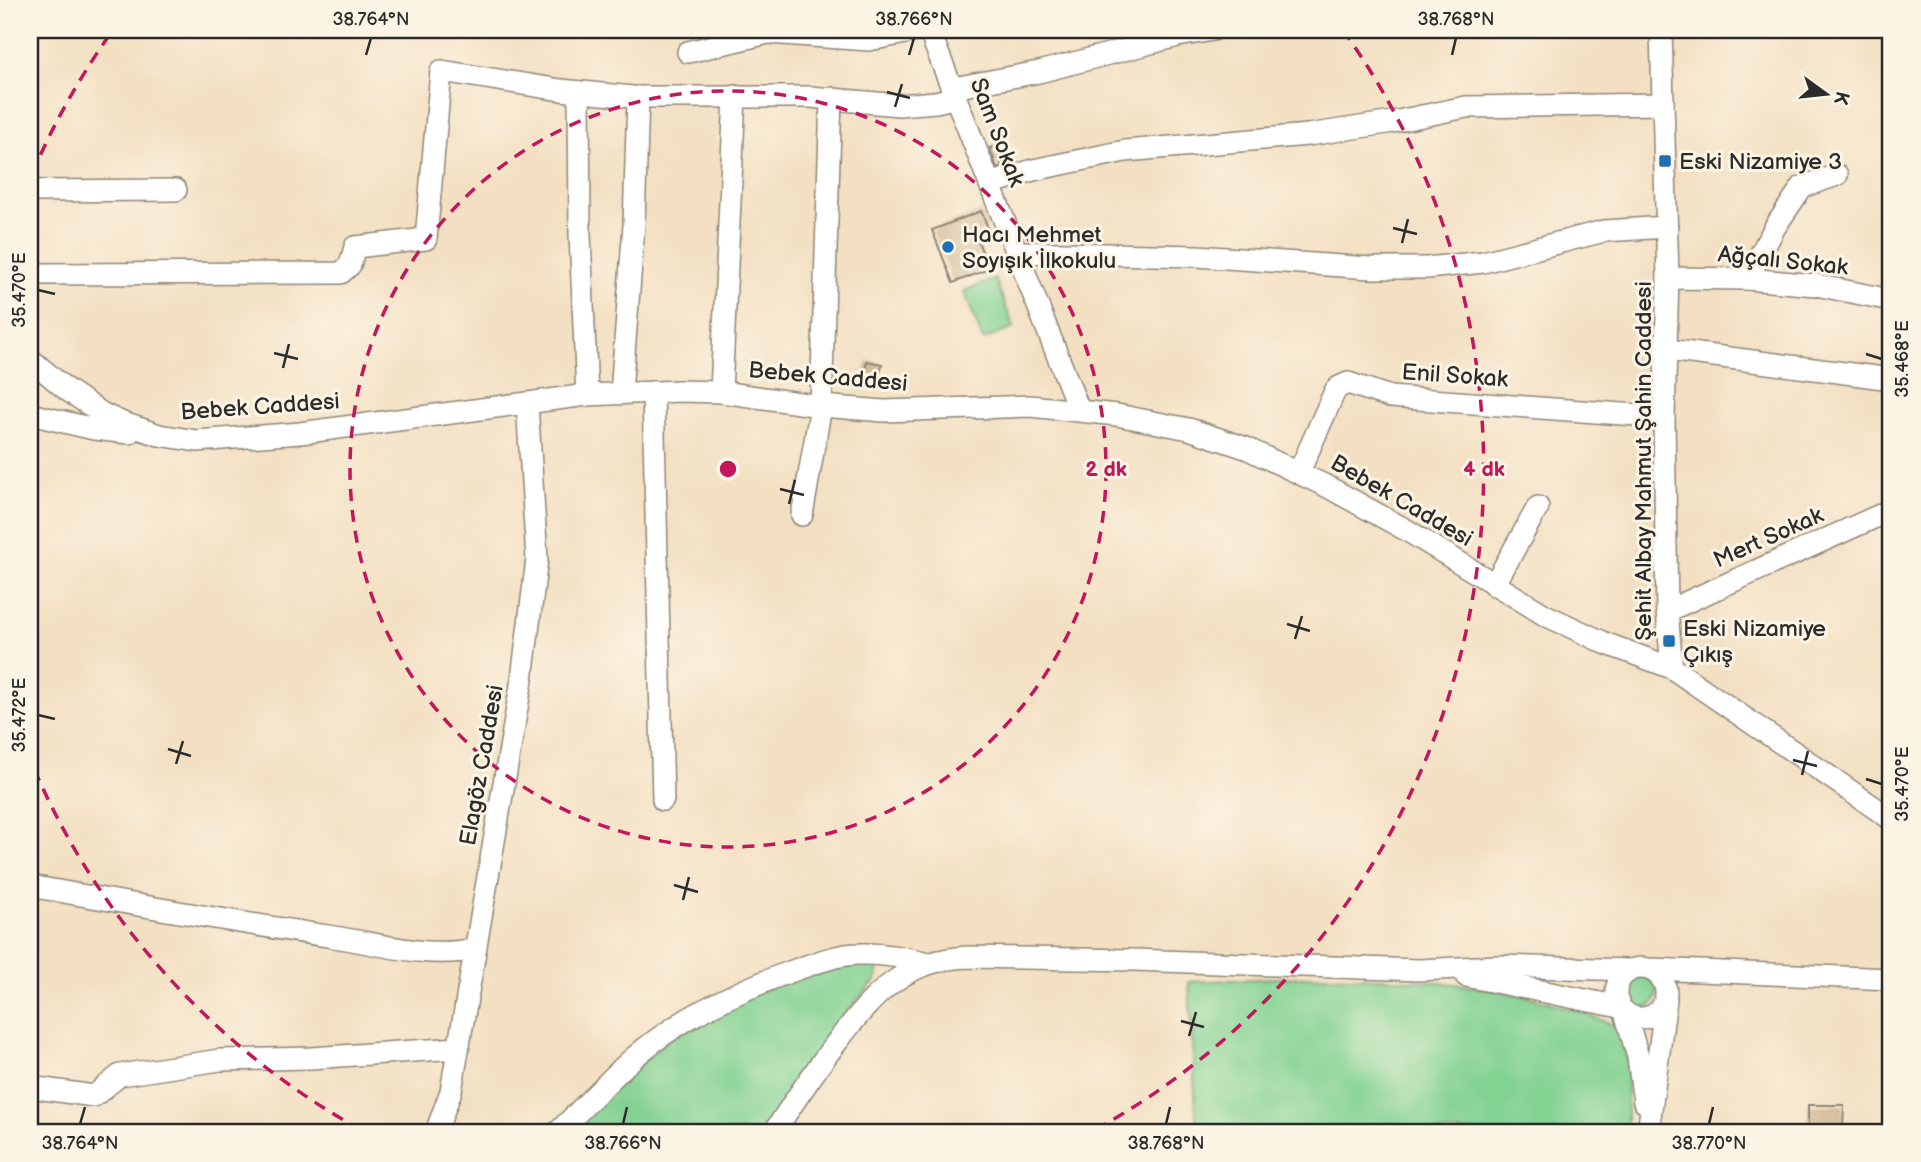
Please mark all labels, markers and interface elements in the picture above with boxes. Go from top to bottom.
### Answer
text: 38.764°N [332,9,410,30]
text: 38.766°N [875,9,953,30]
text: 38.768°N [1417,9,1495,30]
north arrow [1792,60,1862,130]
street label: Sam Sokak [964,74,1031,191]
text: K [1828,89,1854,107]
place label: Eski Nizamiye 3 [1679,148,1842,176]
marker: Eski Nizamiye 3 [1657,153,1673,169]
place label: Hacı Mehmet Soyışık İlkokulu [962,221,1116,275]
marker: Hacı Mehmet Soyışık İlkokulu [940,239,956,255]
street label: Ağçalı Sokak [1716,240,1850,282]
text: 35.470°E [9,252,30,328]
street label: Şehit Albay Mahmut Şahin Caddesi [1630,281,1658,641]
text: 35.468°E [1892,320,1913,398]
street label: Bebek Caddesi [747,356,909,398]
street label: Enil Sokak [1401,358,1510,394]
street label: Bebek Caddesi [179,387,341,427]
street label: Bebek Caddesi [1325,449,1478,553]
centre of rings [716,457,740,481]
text: 2 dk [1085,457,1127,482]
text: 4 dk [1463,457,1505,482]
street label: Mert Sokak [1709,501,1828,575]
place label: Eski Nizamiye Çıkış [1683,615,1826,669]
marker: Eski Nizamiye Çıkış [1661,633,1677,649]
text: 35.472°E [9,677,30,752]
street label: Elagöz Caddesi [454,683,510,848]
text: 35.470°E [1892,746,1913,822]
text: 38.764°N [41,1133,119,1154]
text: 38.766°N [584,1133,662,1154]
text: 38.768°N [1127,1133,1205,1154]
text: 38.770°N [1671,1133,1747,1154]

